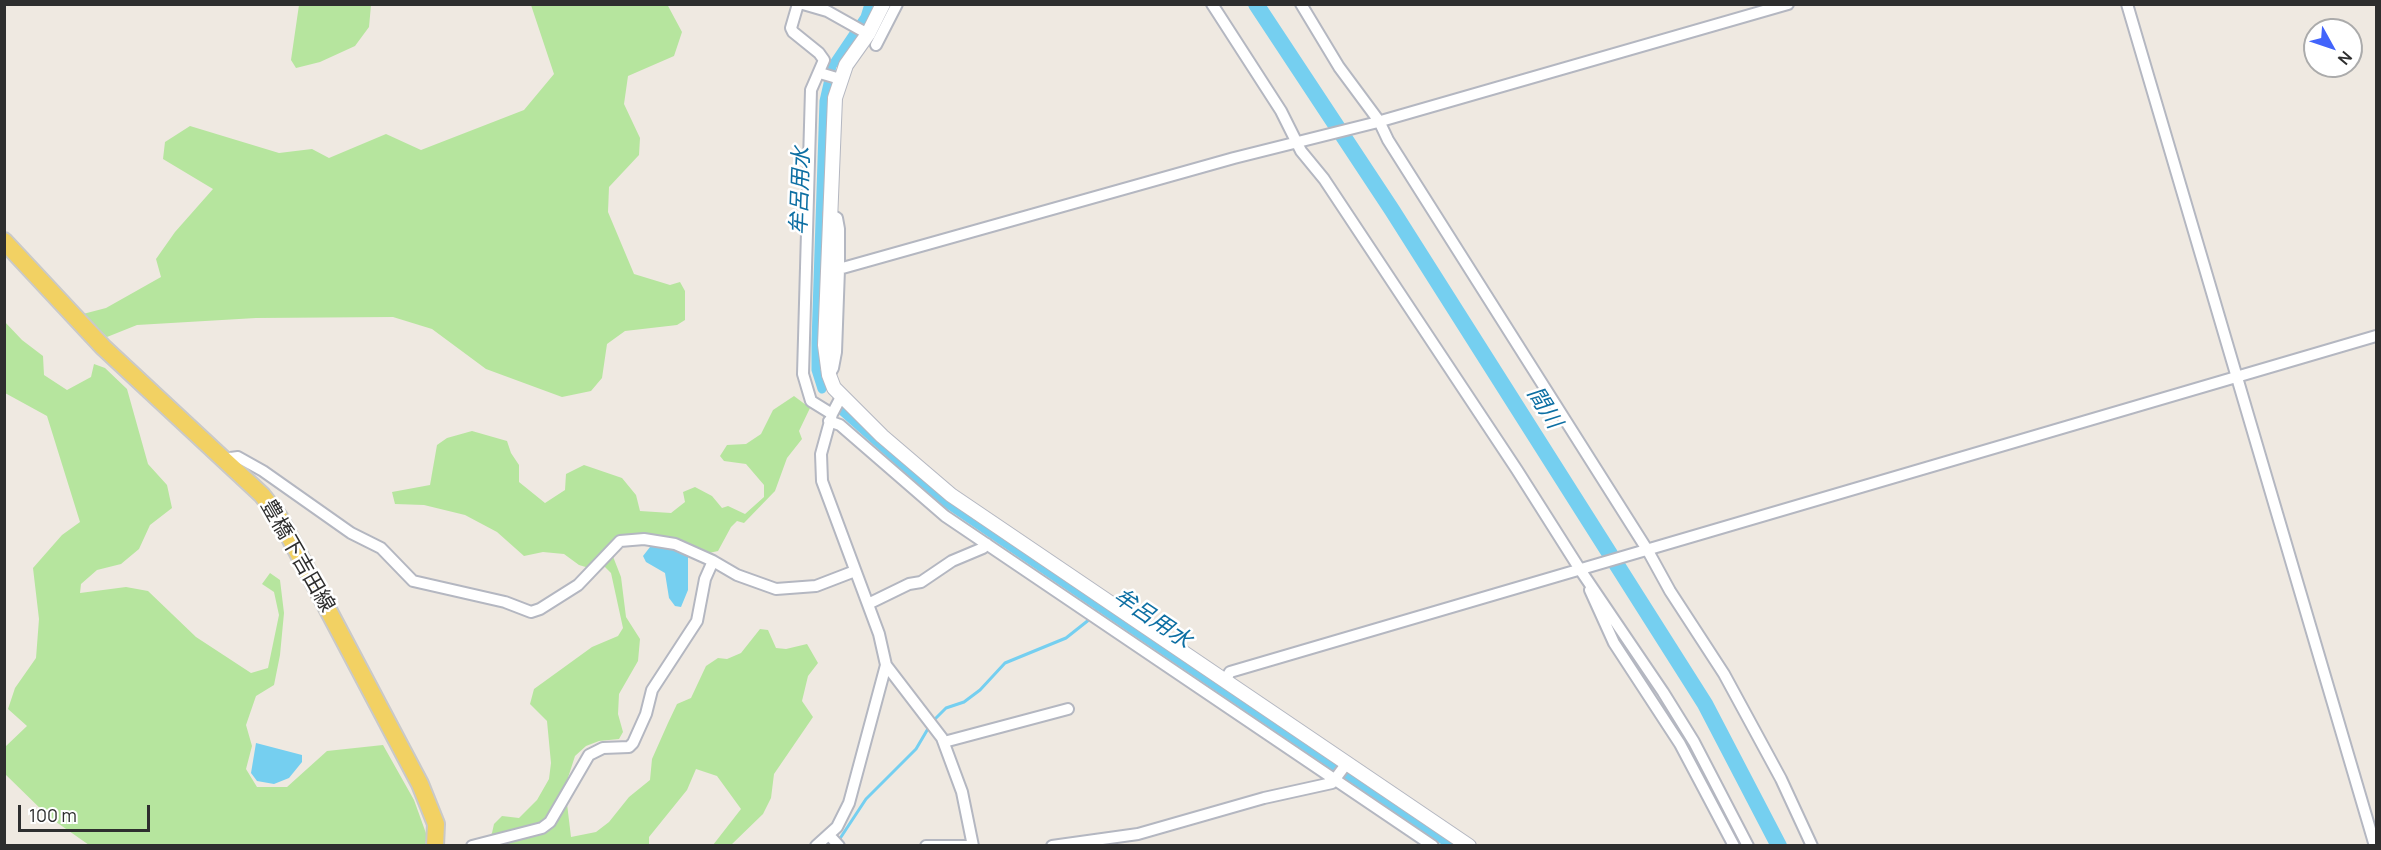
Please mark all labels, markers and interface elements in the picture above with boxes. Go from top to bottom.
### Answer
north arrow [2303,18,2363,78]
text: N [2333,47,2357,70]
water label: 牟呂用水 [786,147,816,235]
water label: 間川 [1521,382,1567,434]
street label: 豊橋下吉田線 [255,495,339,617]
water label: 牟呂用水 [1108,583,1196,655]
scale bar [21,793,153,831]
text: 100 m [29,803,77,827]

